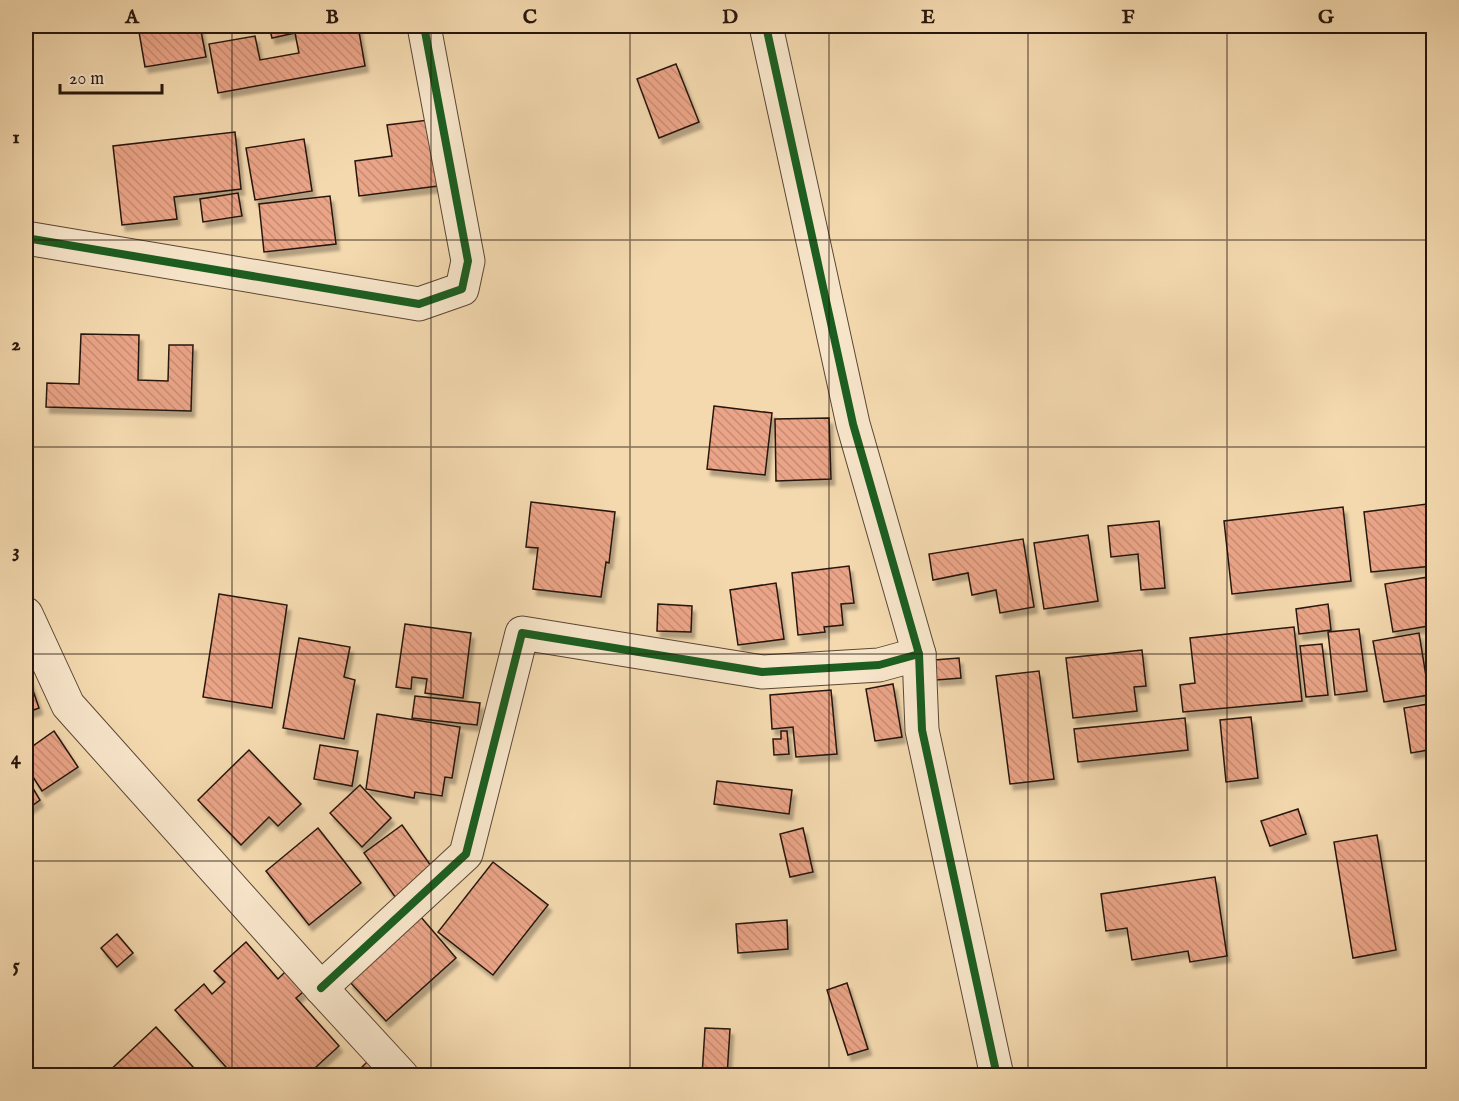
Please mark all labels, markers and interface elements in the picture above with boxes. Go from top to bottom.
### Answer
text: A [124,5,140,30]
text: B [325,5,339,30]
text: C [523,5,537,30]
text: D [722,5,738,30]
text: E [921,5,935,30]
text: F [1122,5,1135,30]
text: G [1318,5,1335,30]
scale bar [60,57,162,95]
text: 20 m [69,68,104,91]
text: 1 [12,125,20,150]
text: 2 [11,332,21,357]
text: 3 [12,539,20,564]
text: 4 [11,746,22,771]
text: 5 [12,953,20,978]

